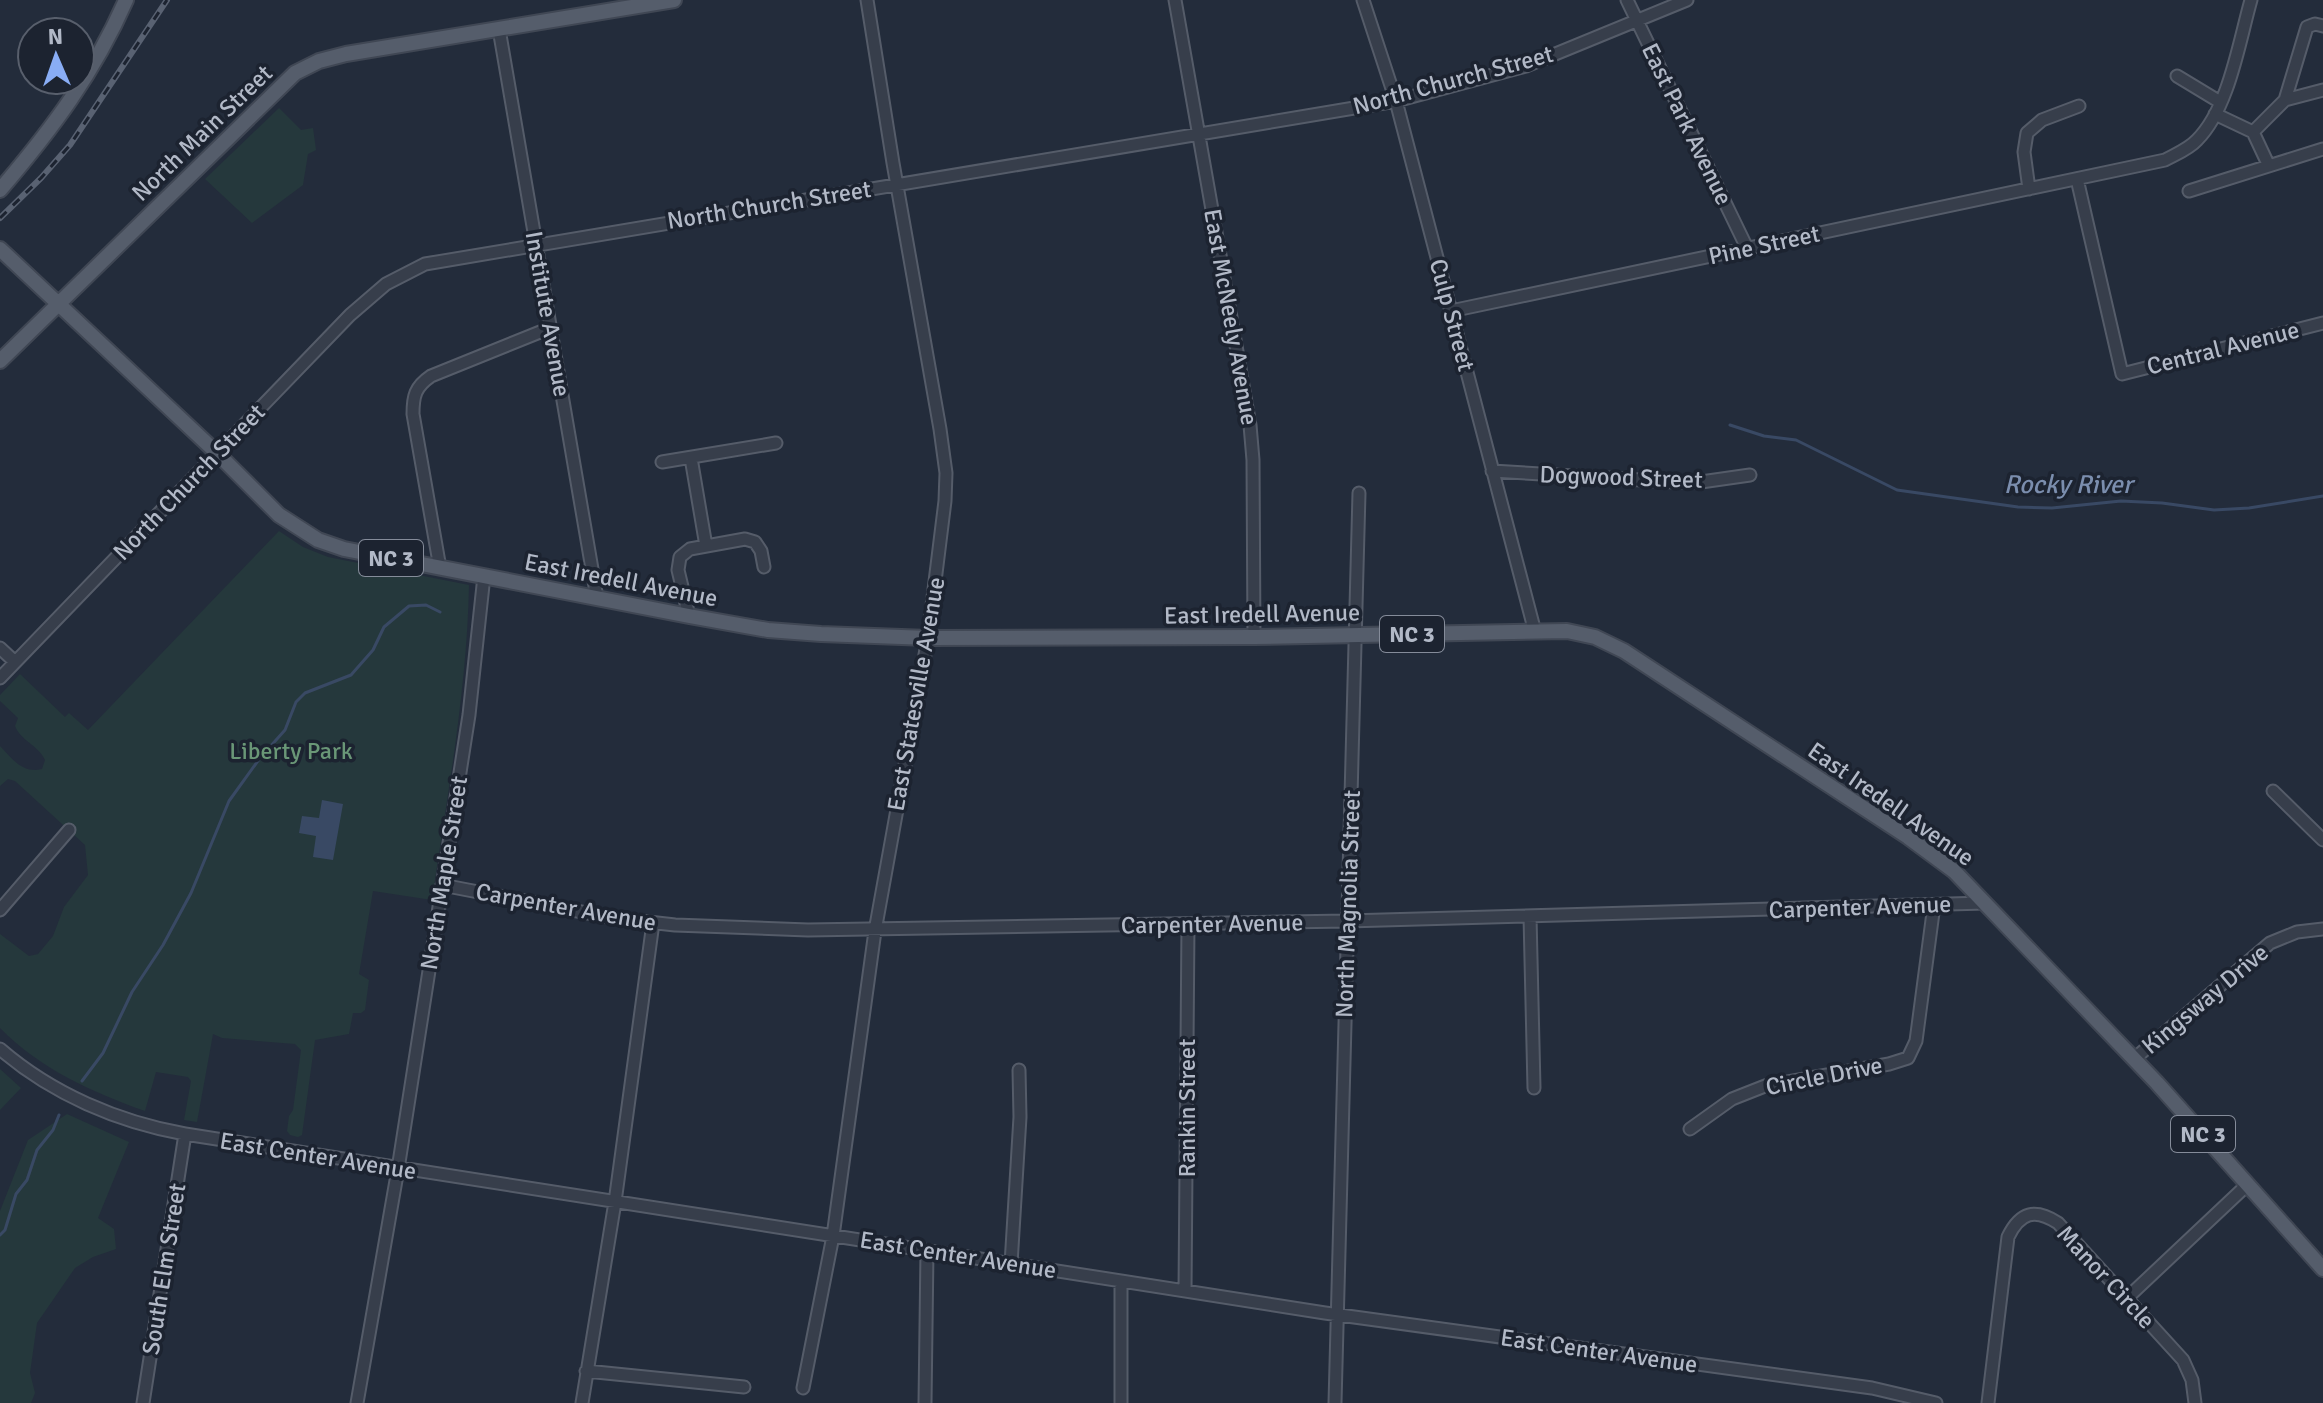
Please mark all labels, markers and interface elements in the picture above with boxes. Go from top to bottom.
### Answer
north arrow [16,16,96,96]
text: N [47,23,63,50]
street label: East Park Avenue [1635,38,1739,210]
street label: North Church Street [1350,39,1556,121]
street label: North Main Street [125,58,279,208]
street label: North Church Street [665,174,873,236]
street label: East McNeely Avenue [1197,206,1265,428]
street label: Pine Street [1706,219,1822,271]
street label: Institute Avenue [519,229,577,399]
street label: Culp Street [1423,256,1481,374]
street label: Central Avenue [2144,315,2302,381]
street label: North Church Street [107,397,271,567]
street label: Dogwood Street [1539,459,1703,495]
water label: Rocky River [2004,469,2136,501]
road number: NC 3 [359,540,423,576]
street label: East Iredell Avenue [522,547,720,613]
street label: East Statesville Avenue [881,575,951,813]
street label: East Iredell Avenue [1164,597,1360,631]
road number: NC 3 [1380,616,1444,652]
street label: East Iredell Avenue [1802,735,1980,873]
park label: Liberty Park [229,736,353,766]
street label: North Maple Street [414,774,474,972]
street label: North Magnolia Street [1329,790,1367,1018]
street label: Carpenter Avenue [474,876,658,938]
street label: Carpenter Avenue [1768,889,1952,925]
street label: Carpenter Avenue [1120,907,1304,941]
street label: Kingsway Drive [2136,937,2274,1061]
street label: Rankin Street [1172,1039,1202,1177]
street label: Circle Drive [1763,1050,1885,1102]
road number: NC 3 [2171,1116,2235,1152]
street label: East Center Avenue [218,1126,418,1186]
street label: South Elm Street [136,1181,192,1357]
street label: Manor Circle [2050,1219,2162,1335]
street label: East Center Avenue [858,1225,1058,1285]
street label: East Center Avenue [1499,1322,1699,1380]

